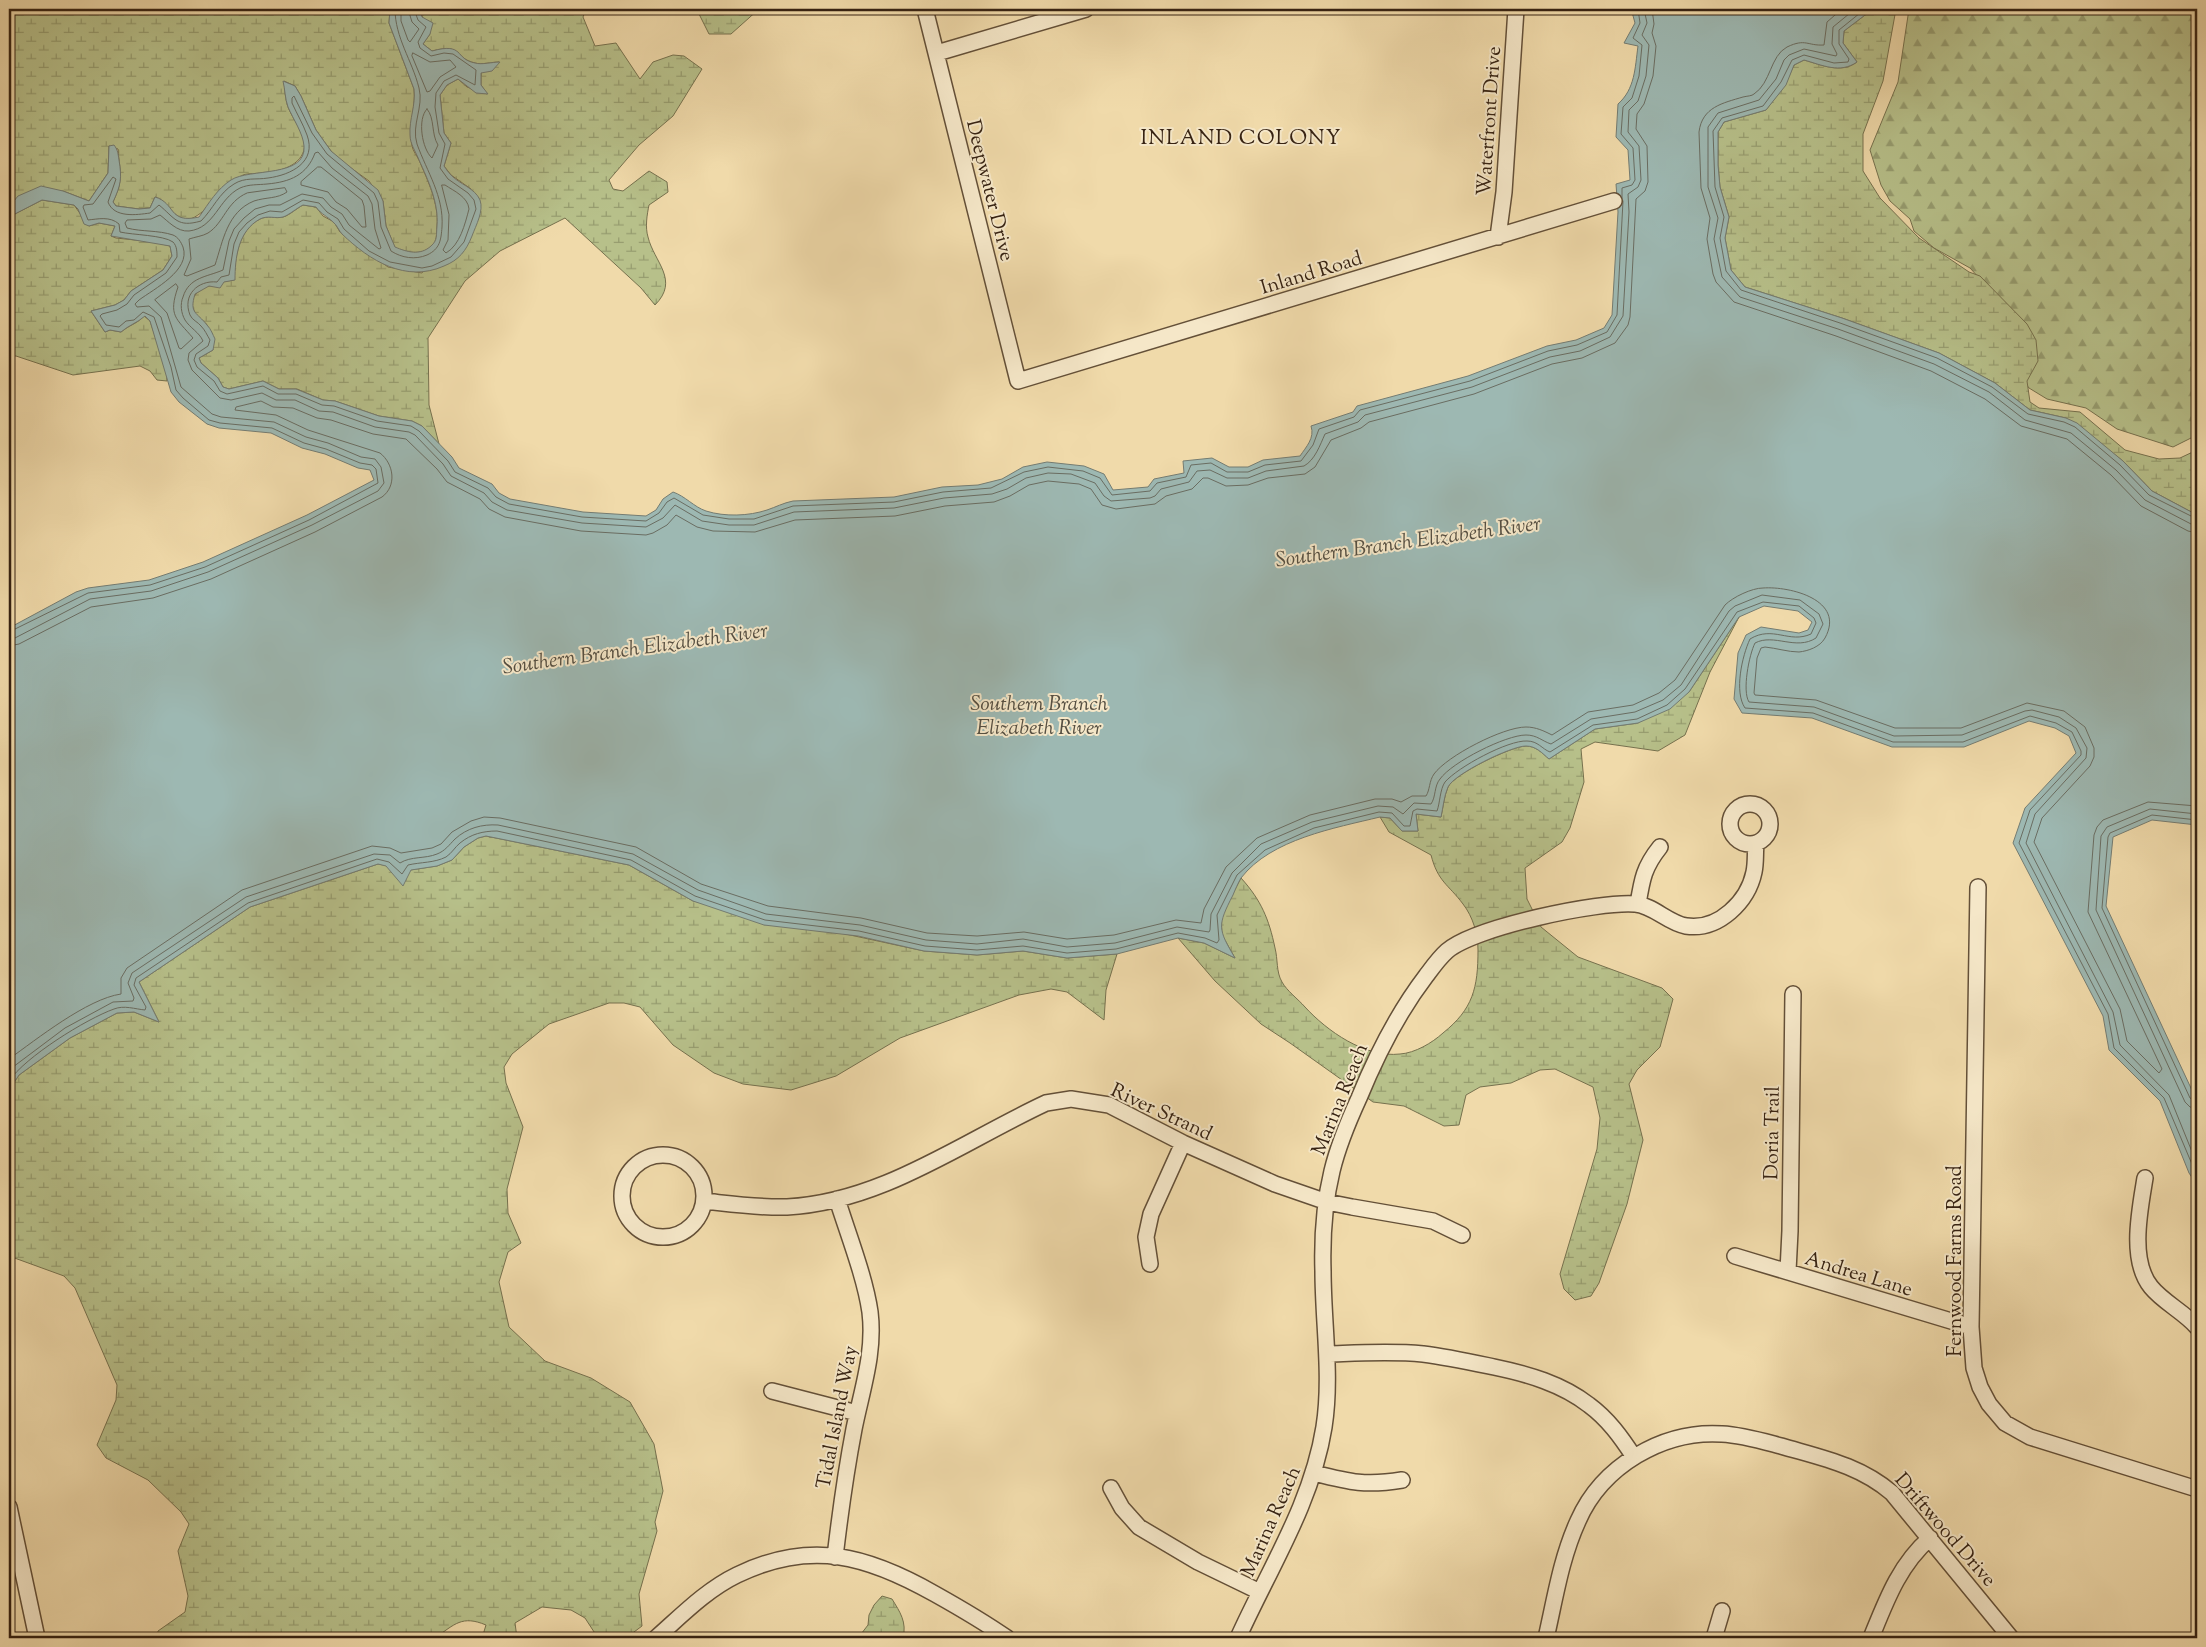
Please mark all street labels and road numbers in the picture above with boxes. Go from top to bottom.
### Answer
street label: Waterfront Drive [1471,45,1510,197]
street label: Deepwater Drive [957,117,1020,264]
street label: Inland Road [1257,245,1366,304]
street label: Marina Reach [1306,1039,1377,1160]
street label: River Strand [1105,1077,1217,1150]
street label: Doria Trail [1758,1086,1789,1180]
street label: Fernwood Farms Road [1942,1165,1971,1357]
street label: Andrea Lane [1801,1245,1916,1306]
street label: Tidal Island Way [810,1343,867,1492]
street label: Marina Reach [1235,1462,1310,1582]
street label: Driftwood Drive [1886,1467,2002,1594]

